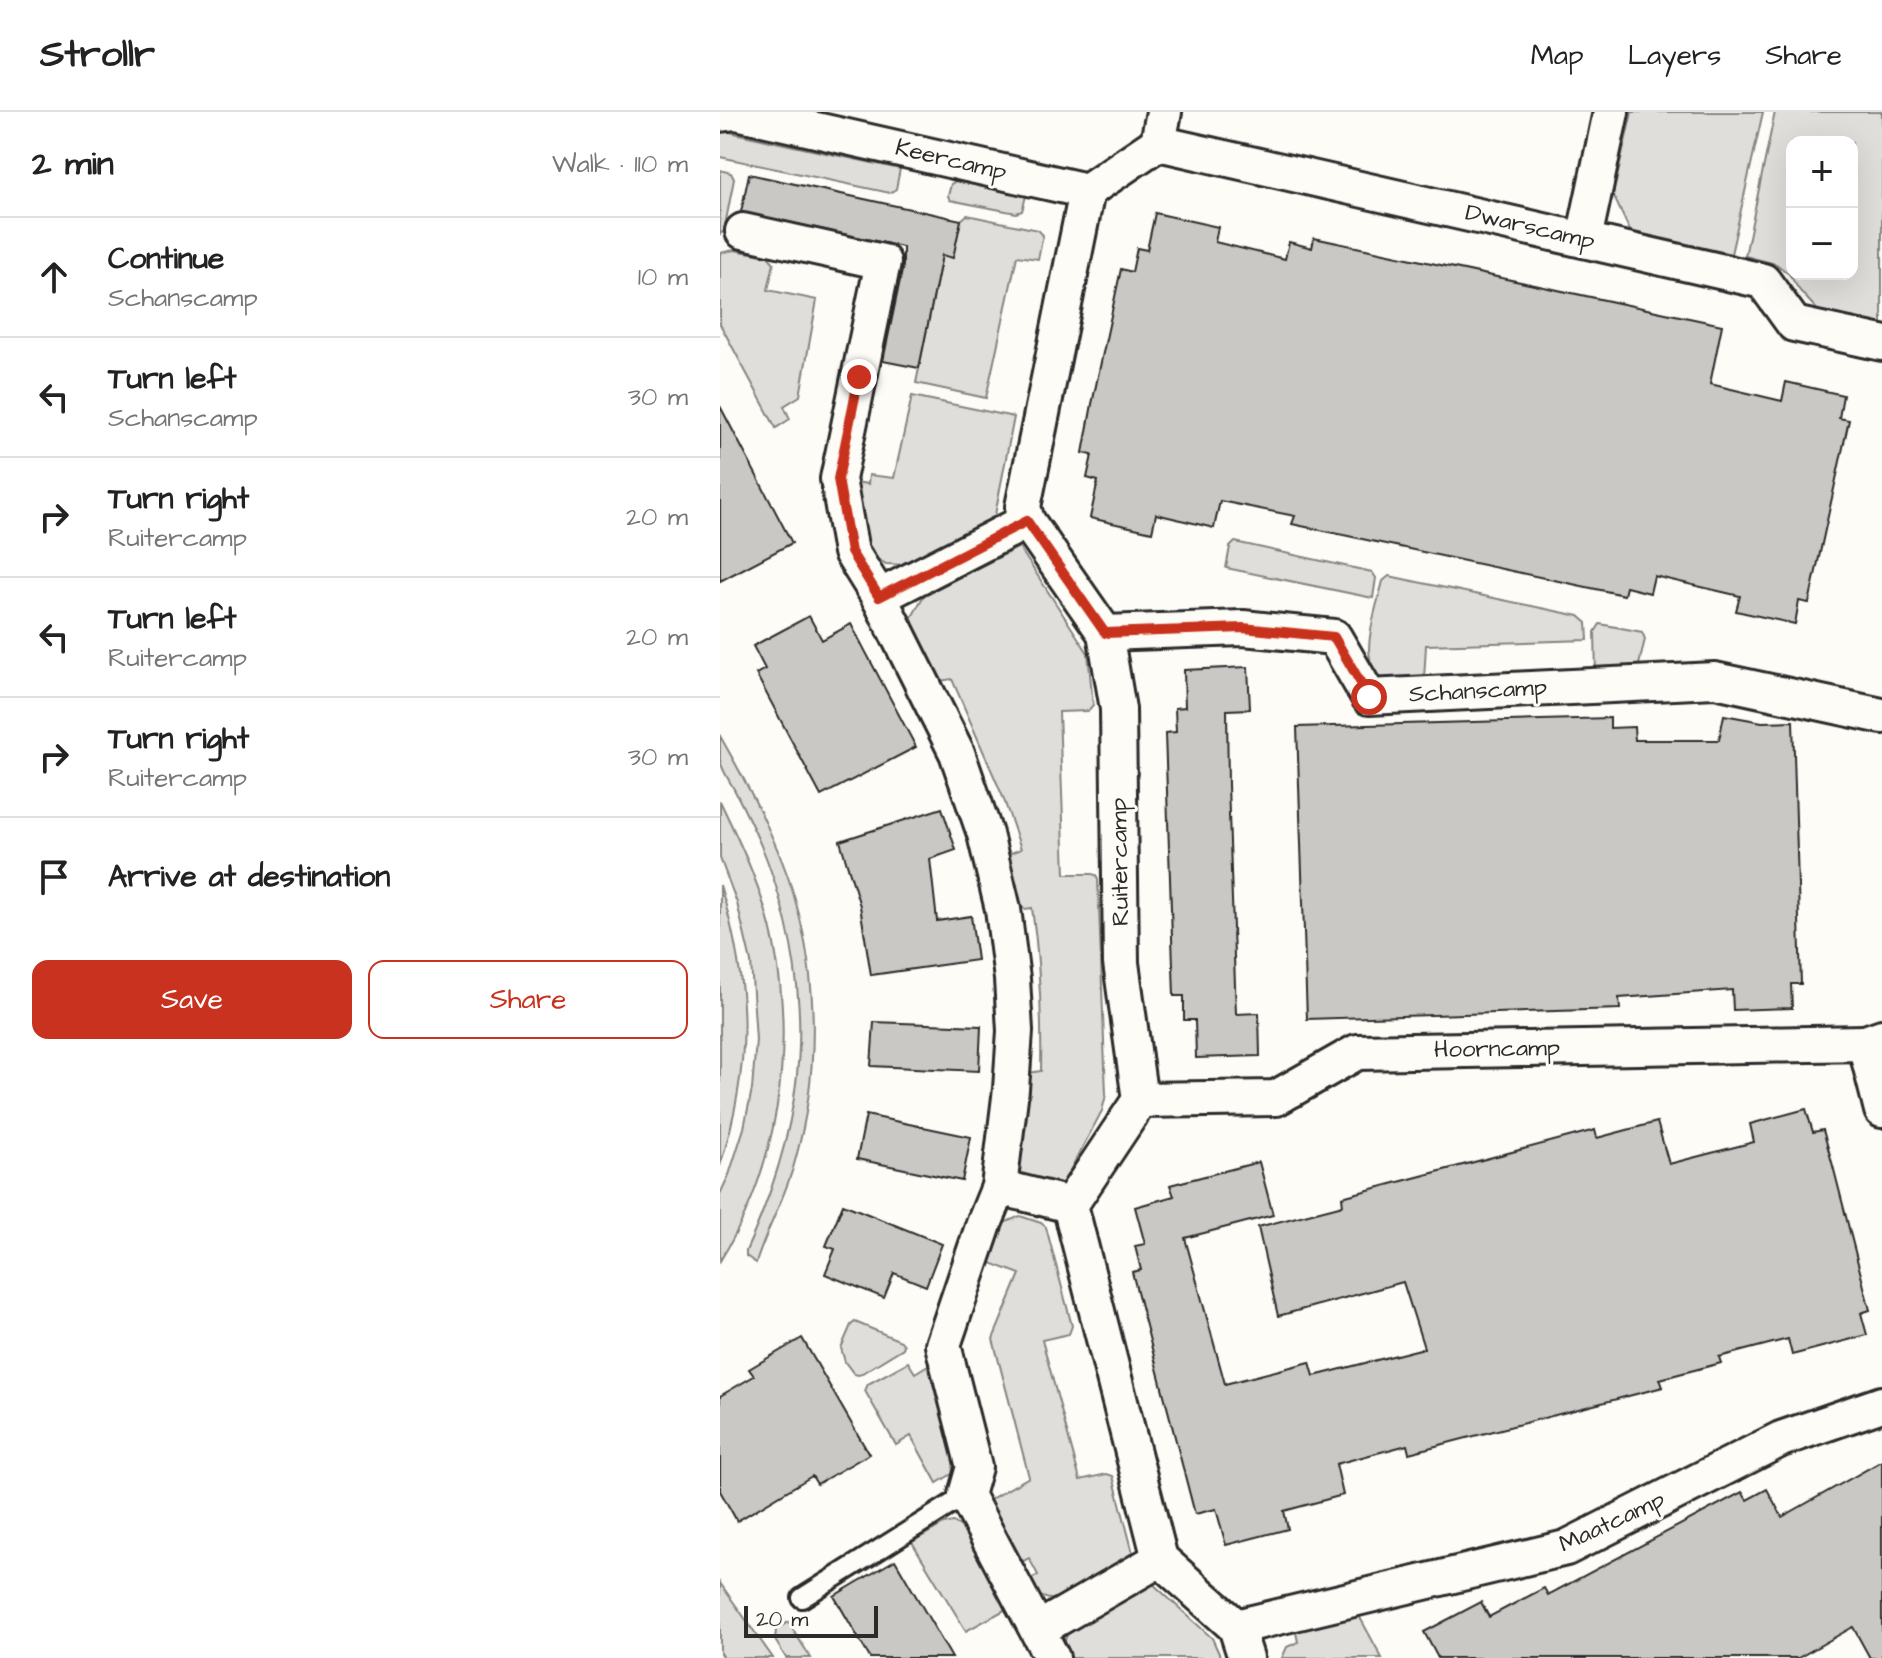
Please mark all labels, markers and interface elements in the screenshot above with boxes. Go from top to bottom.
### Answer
text: Strollr [40,29,155,81]
text: Map [1531,36,1584,75]
text: Layers [1628,36,1721,75]
text: Share [1765,36,1842,75]
street label: Keercamp [892,131,1010,189]
map controls [1786,136,1858,280]
button: + [1786,136,1858,208]
text: 2 min [32,140,114,188]
text: Walk · 110 m [552,146,688,182]
street label: Dwarscamp [1462,196,1598,258]
button: − [1786,208,1858,280]
text: Continue [108,238,224,280]
icon: ahead [32,255,76,299]
text: 10 m [638,259,688,295]
text: Schanscamp [108,280,258,316]
text: Turn left [108,358,236,400]
route end [841,359,877,395]
icon: left [32,375,76,419]
text: 30 m [628,379,688,415]
text: Schanscamp [108,400,258,436]
text: Turn right [108,478,249,520]
icon: right [32,495,76,539]
text: 20 m [626,499,688,535]
text: Ruitercamp [108,520,247,556]
text: Turn left [108,598,236,640]
icon: left [32,615,76,659]
text: 20 m [626,619,688,655]
text: Ruitercamp [108,640,247,676]
street label: Schanscamp [1408,670,1548,712]
route start [1351,679,1387,715]
text: Turn right [108,718,249,760]
icon: right [32,735,76,779]
text: 30 m [628,739,688,775]
text: Ruitercamp [108,760,247,796]
street label: Ruitercamp [1102,798,1138,926]
icon: arrive [32,855,76,899]
text: Arrive at destination [108,856,390,898]
button: Save [32,960,352,1039]
button: Share [368,960,688,1039]
street label: Hoorncamp [1434,1031,1560,1067]
street label: Maatcamp [1553,1483,1671,1561]
scale bar [744,1602,878,1638]
text: 20 m [756,1604,808,1635]

